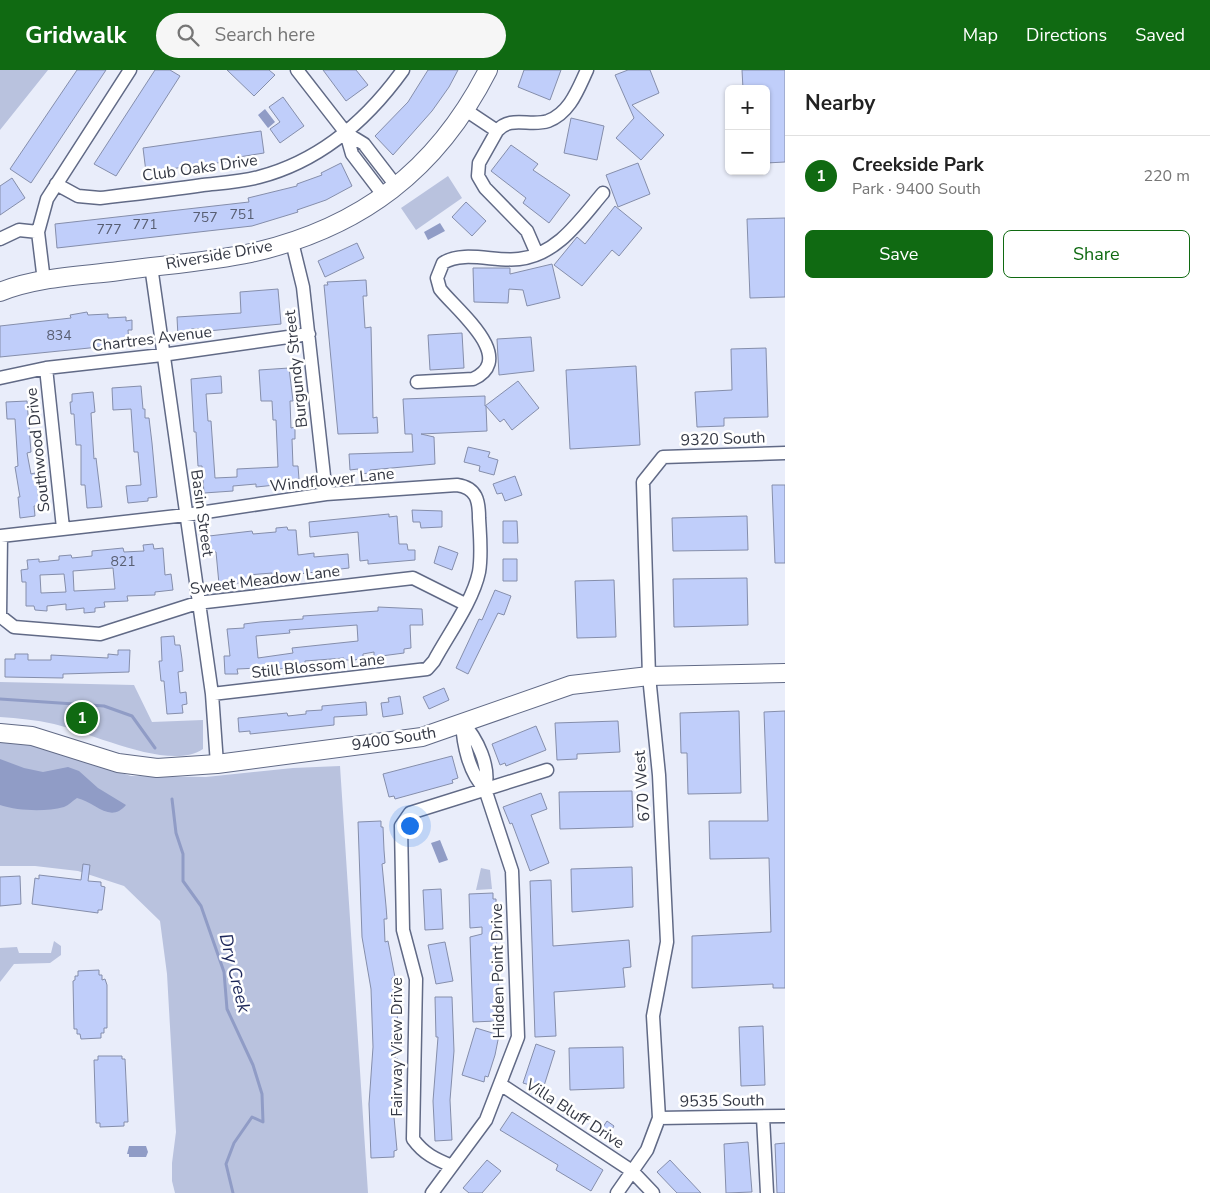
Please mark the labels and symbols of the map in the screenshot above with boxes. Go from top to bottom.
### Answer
street label: Club Oaks Drive [141,149,259,187]
house number: 751 [229,205,255,224]
house number: 757 [192,208,218,227]
house number: 771 [132,215,158,234]
house number: 777 [96,220,122,239]
street label: Riverside Drive [164,235,274,275]
street label: Burgundy Street [279,309,313,429]
street label: Chartres Avenue [91,321,213,357]
house number: 834 [46,326,72,345]
street label: Southwood Drive [21,387,55,513]
street label: 9320 South [680,427,766,451]
street label: Windflower Lane [269,463,395,497]
street label: Basin Street [185,468,219,558]
house number: 821 [110,552,136,571]
street label: Sweet Meadow Lane [189,560,341,600]
street label: Still Blossom Lane [250,648,386,684]
pin: 1 [66,699,98,737]
street label: 9400 South [350,721,438,757]
street label: 670 West [629,749,655,822]
your location [397,813,423,839]
street label: Hidden Point Drive [486,903,510,1039]
water label: Dry Creek [214,931,257,1016]
street label: Fairway View Drive [386,977,408,1117]
street label: Villa Bluff Drive [520,1073,629,1154]
street label: 9535 South [679,1089,765,1113]

